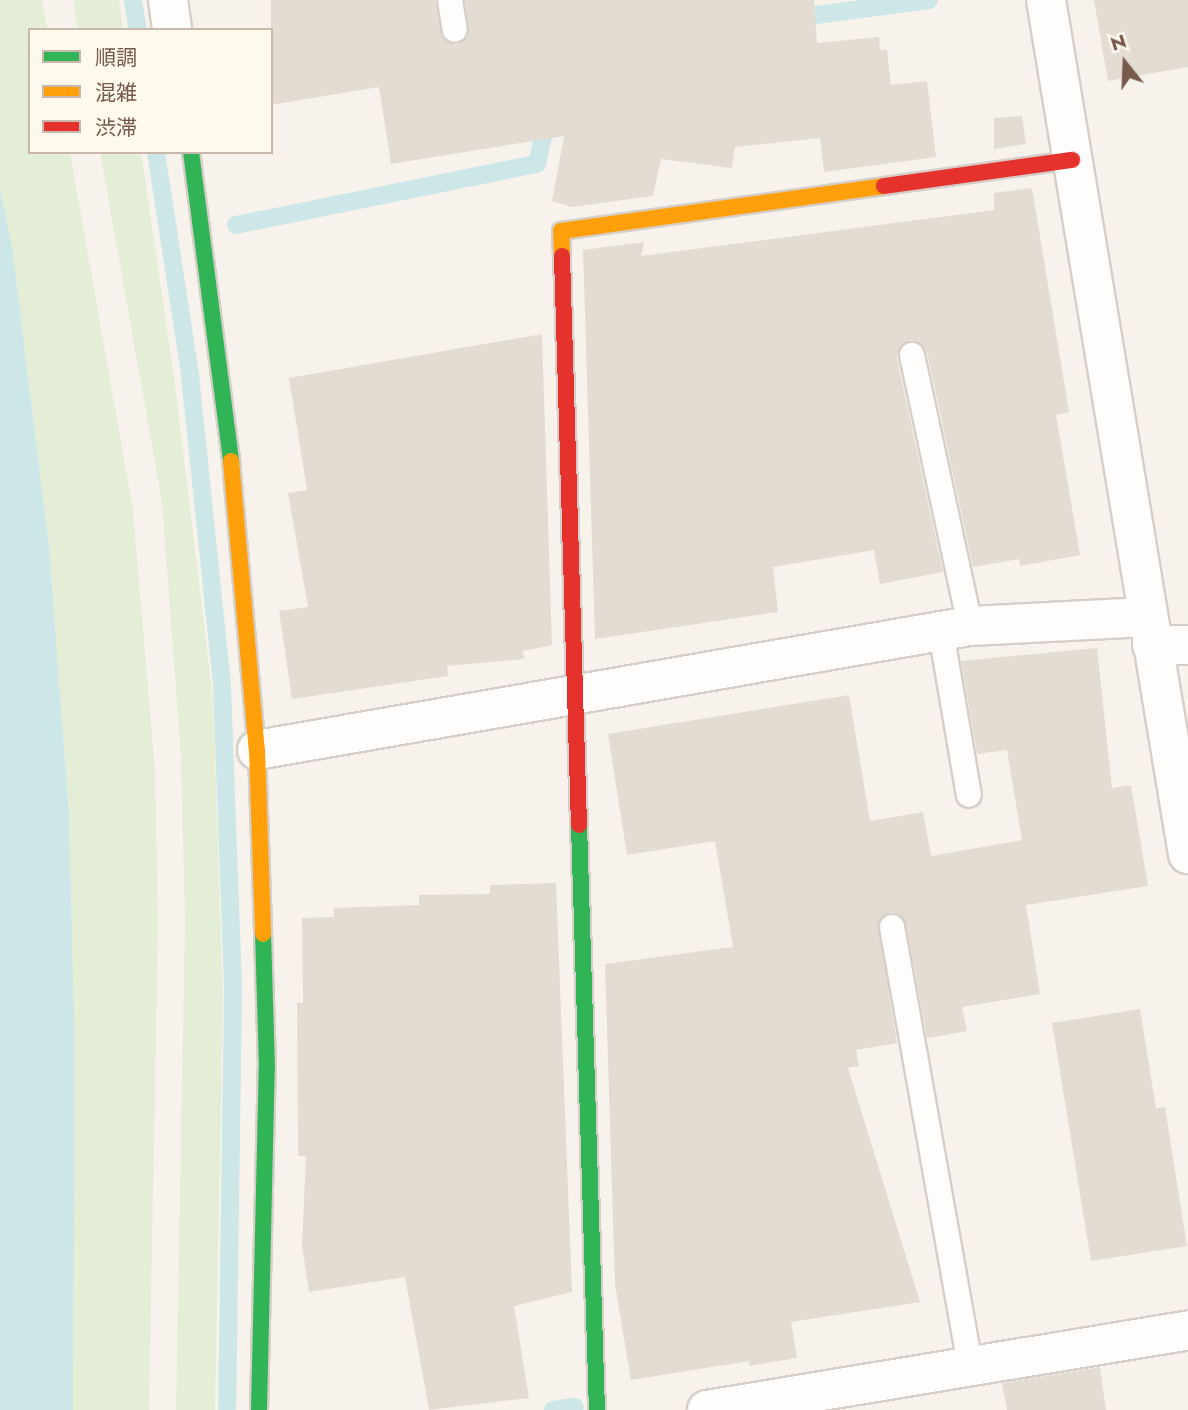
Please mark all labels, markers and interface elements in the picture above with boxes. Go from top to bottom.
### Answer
text: N [1107,27,1130,58]
legend [28,28,273,154]
north arrow [1090,28,1160,98]
text: 順調 [95,43,137,73]
text: 混雑 [95,78,137,108]
text: 渋滞 [95,113,137,143]

